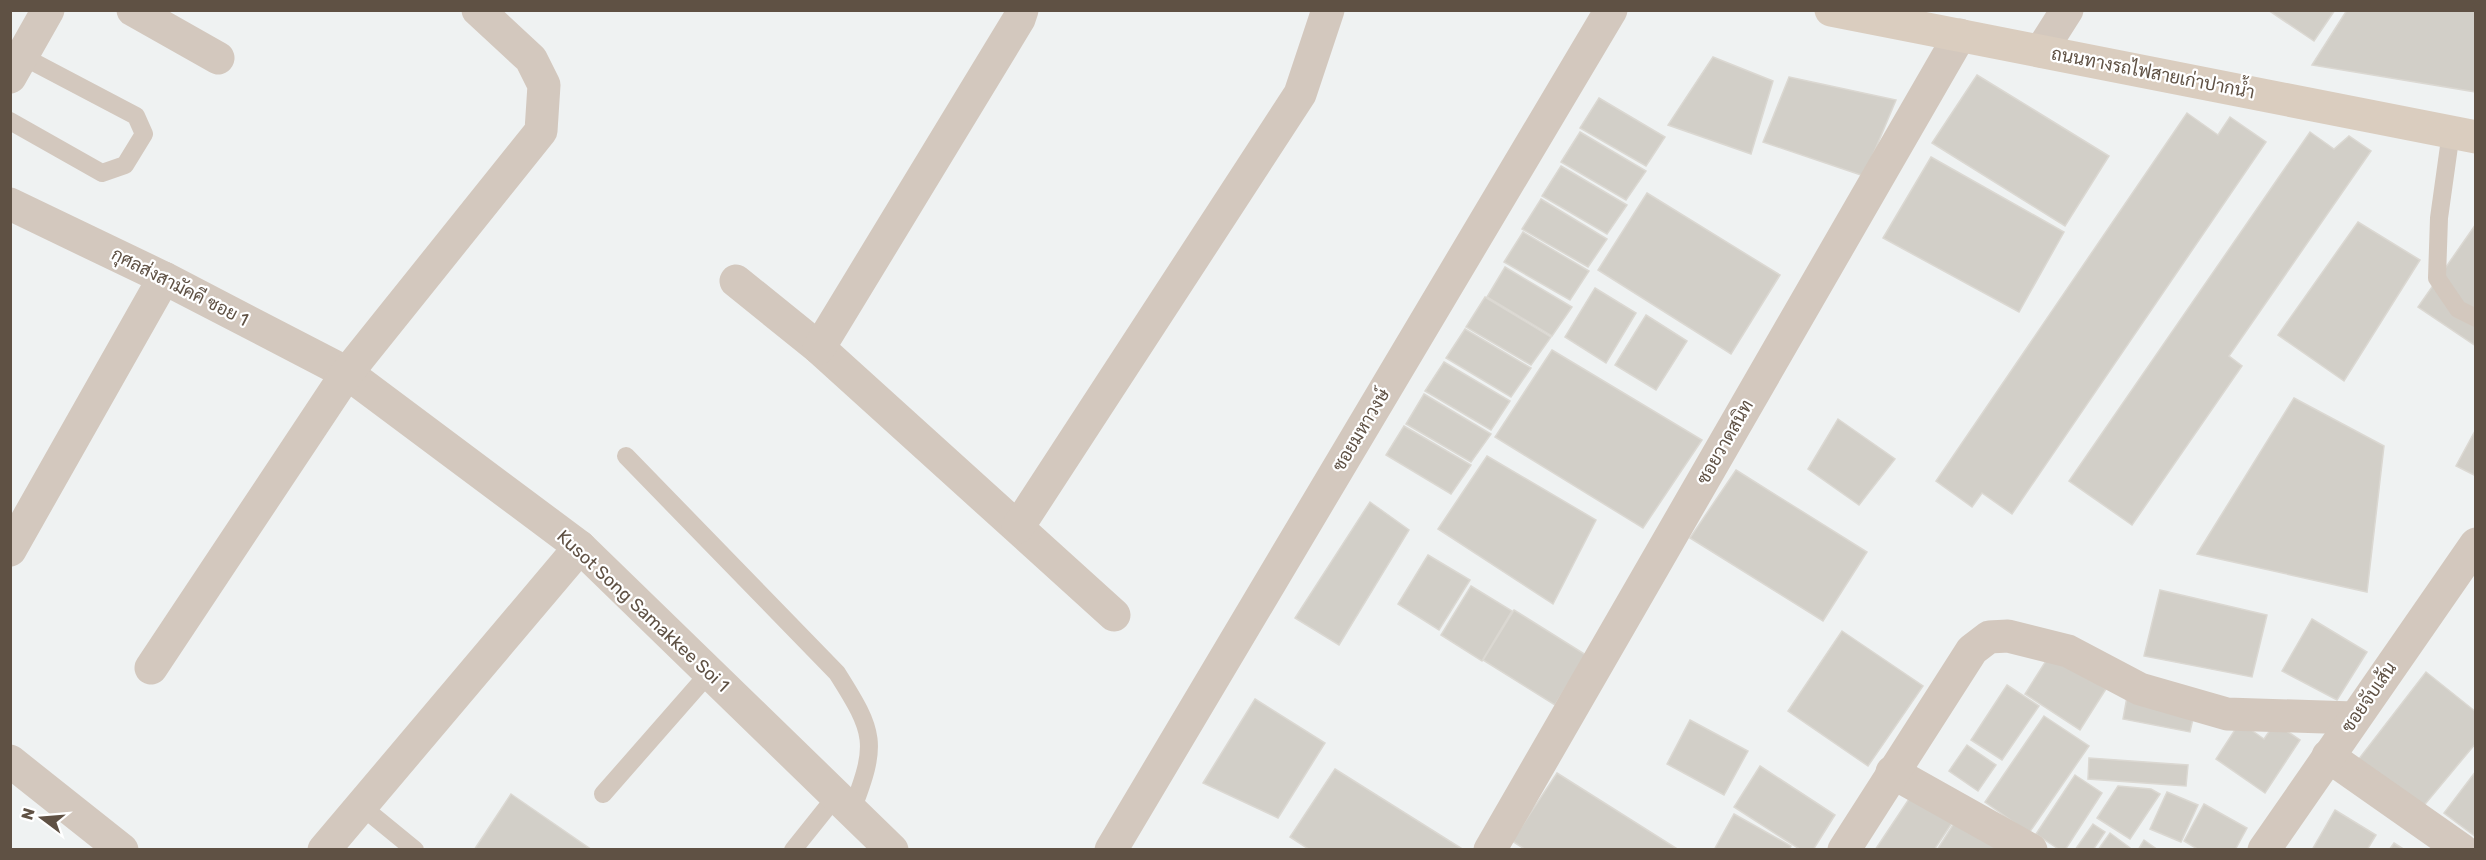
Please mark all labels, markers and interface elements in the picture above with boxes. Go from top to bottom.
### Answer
street label: ถนนทางรถไฟสายเก่าปากน้ำ [2050,38,2257,103]
street label: กุศลส่งสามัคคี ซอย 1 [107,241,253,332]
street label: ซอยมหาวงษ์ [1326,383,1395,475]
street label: ซอยวาดสนิท [1692,396,1758,488]
street label: Kusot Song Samakkee Soi 1 [552,525,734,697]
street label: ซอยจับเส้น [2336,657,2401,737]
north arrow [12,788,72,848]
text: N [17,806,39,822]

